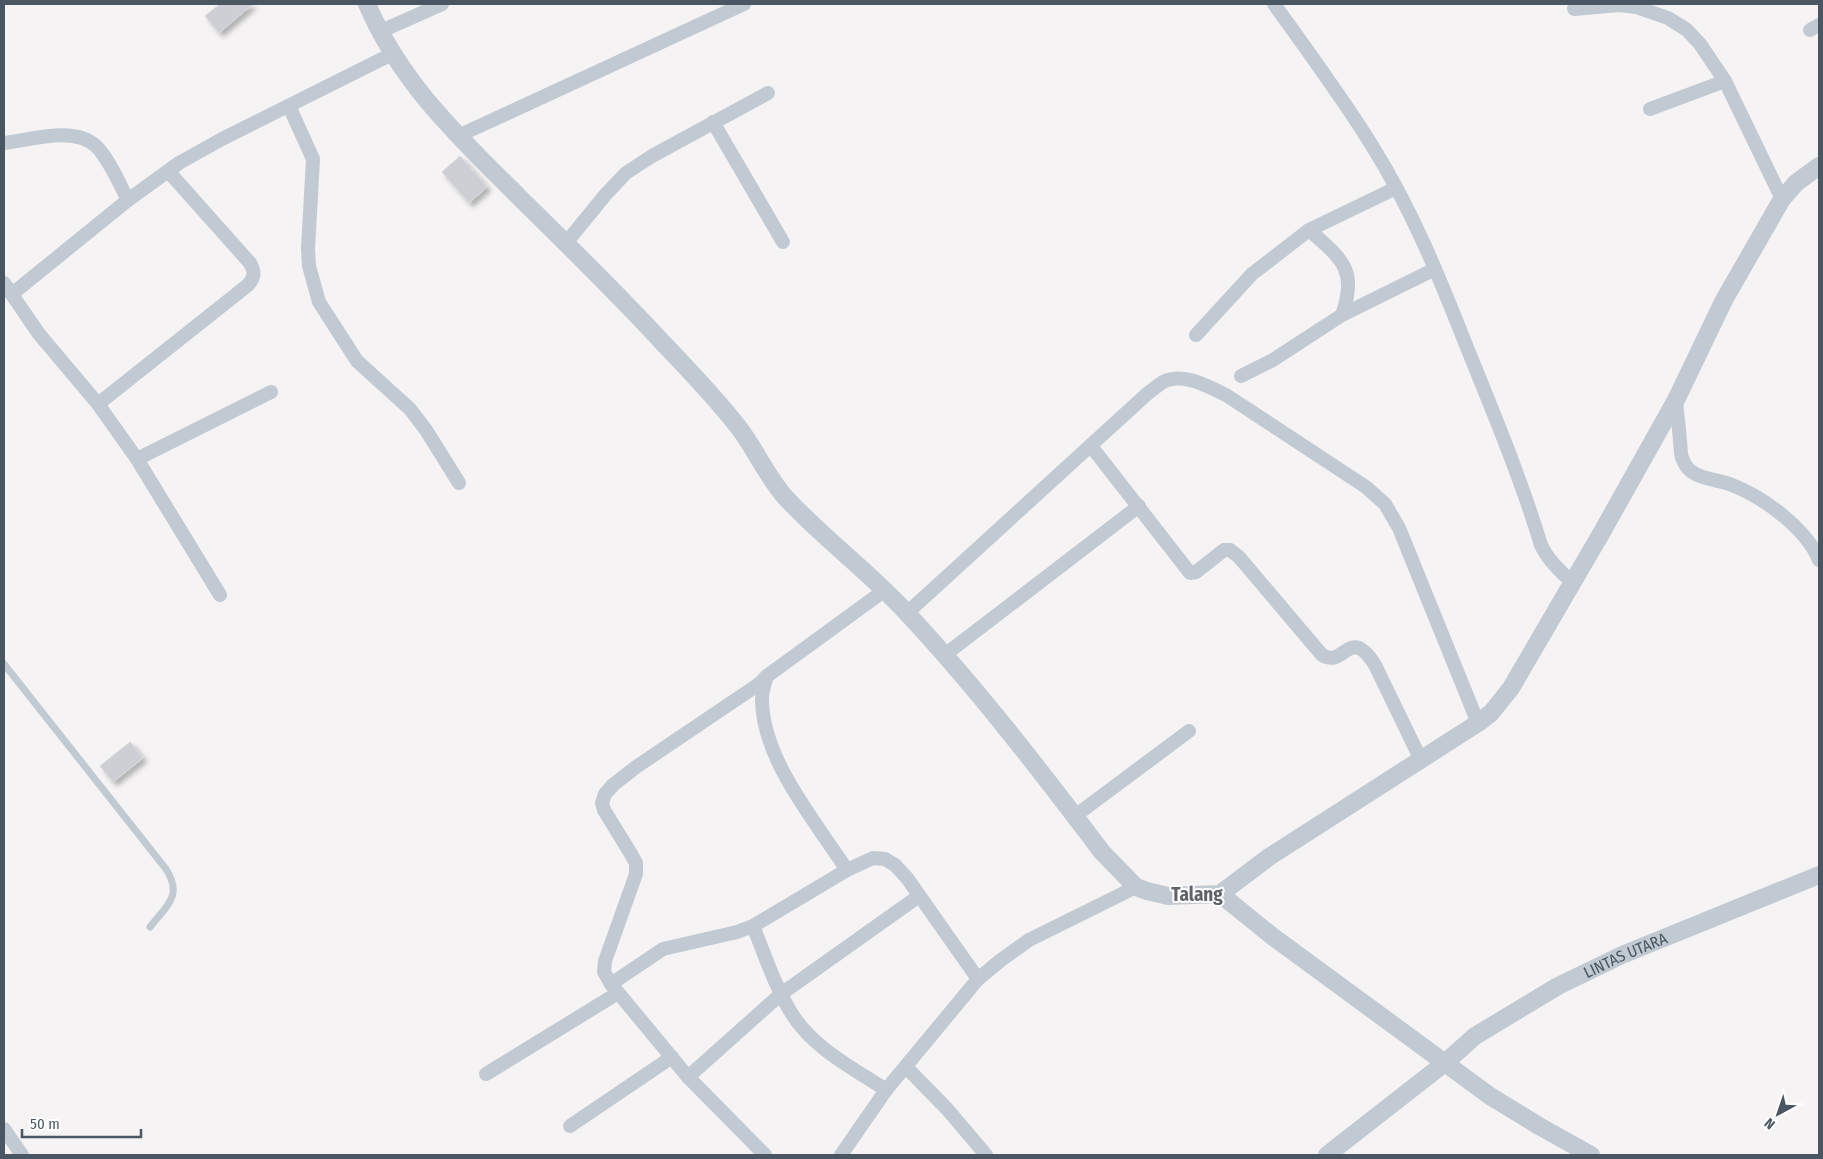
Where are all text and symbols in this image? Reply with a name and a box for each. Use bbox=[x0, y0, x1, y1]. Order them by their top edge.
district label: Talang bbox=[1171, 883, 1223, 906]
street label: LINTAS UTARA bbox=[1580, 928, 1670, 982]
north arrow bbox=[1753, 1089, 1803, 1139]
scale bar bbox=[22, 1106, 141, 1138]
text: N bbox=[1761, 1114, 1779, 1133]
text: 50 m bbox=[30, 1115, 60, 1133]

